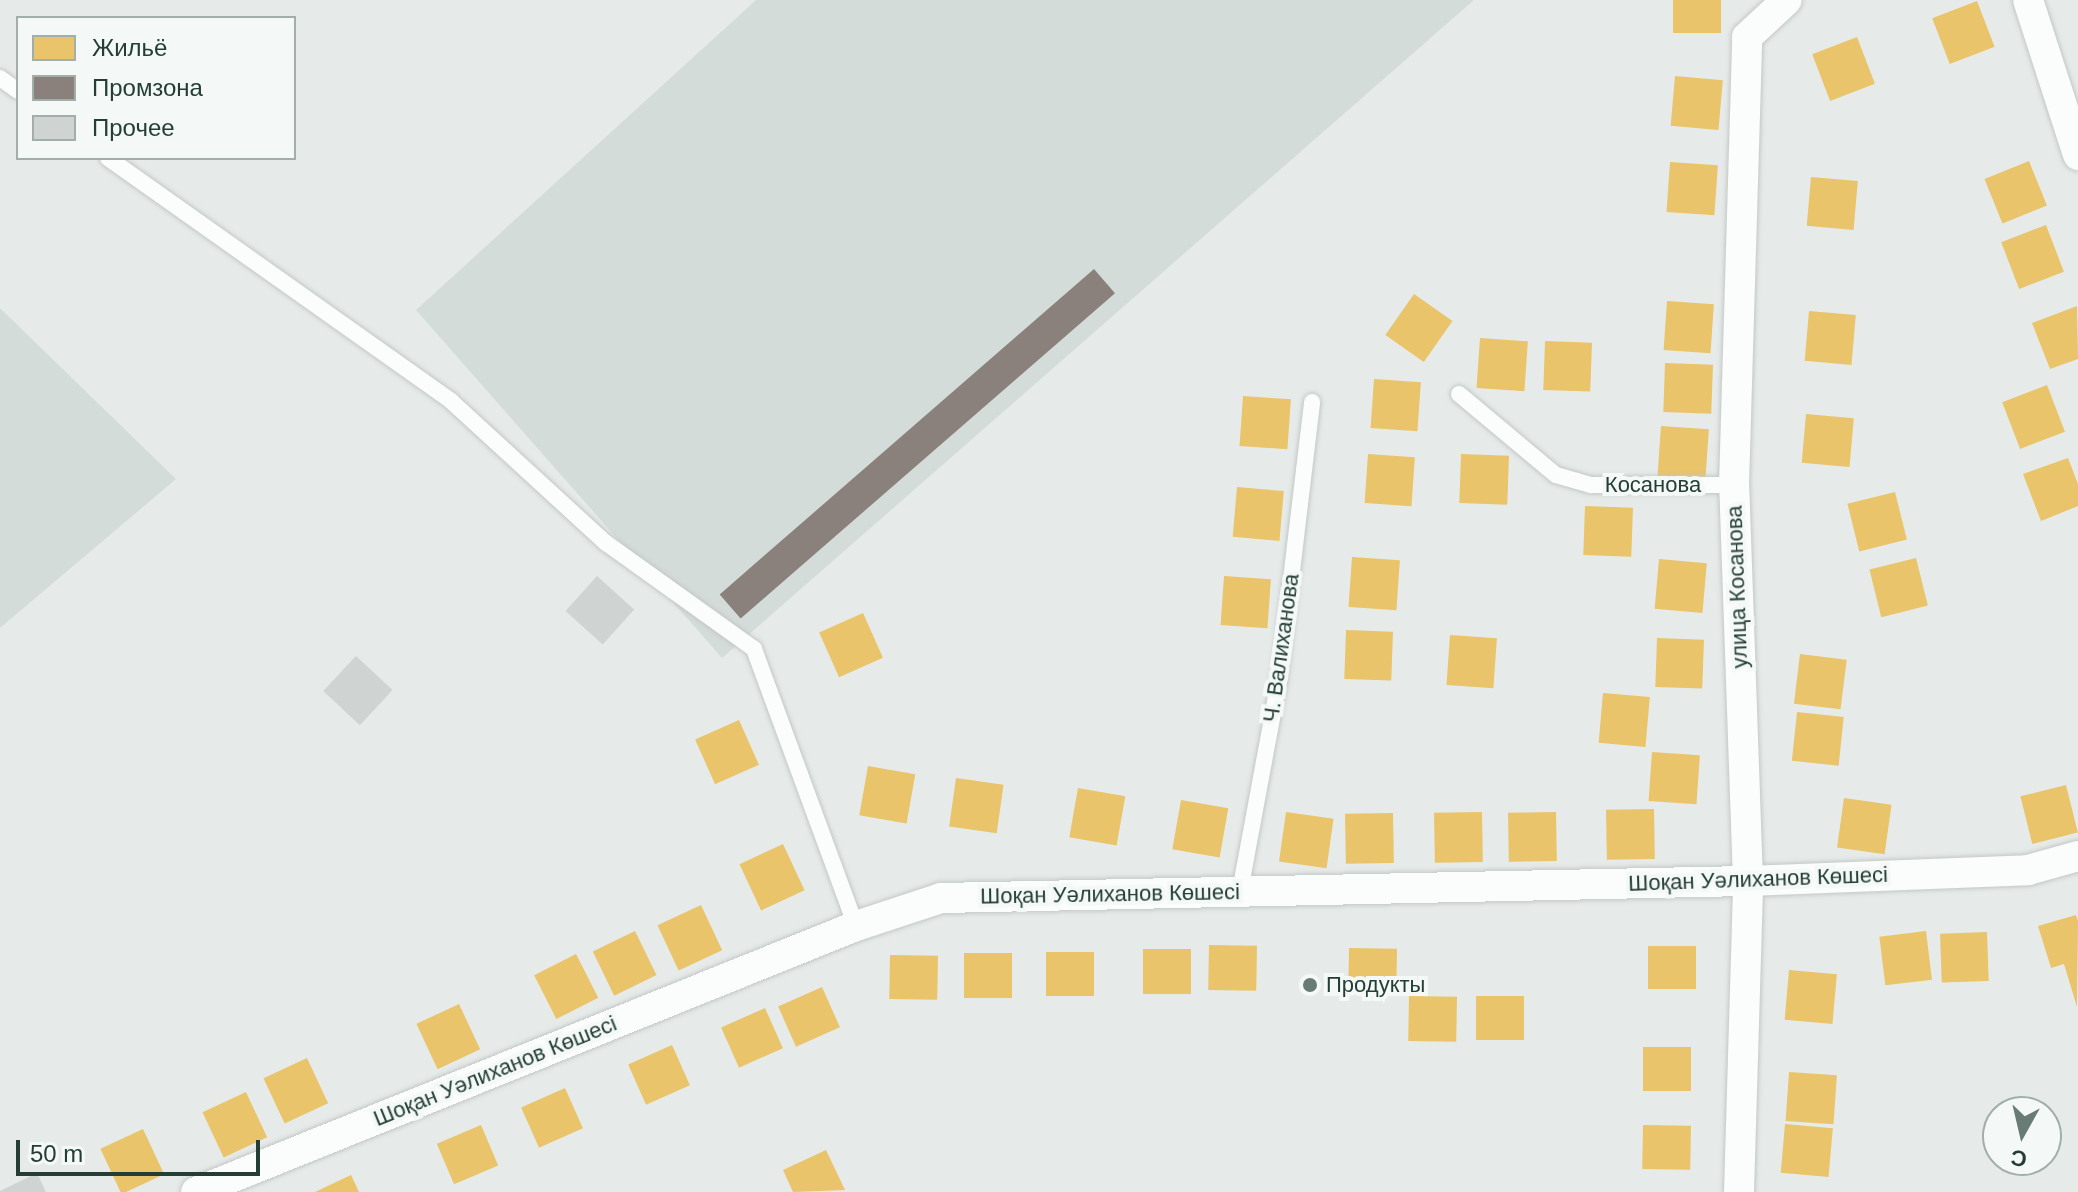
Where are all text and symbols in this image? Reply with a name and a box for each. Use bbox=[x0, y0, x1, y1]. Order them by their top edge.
legend bbox=[16, 16, 296, 160]
text: Жильё bbox=[92, 34, 167, 61]
text: Промзона bbox=[92, 74, 203, 101]
text: Прочее bbox=[92, 114, 175, 141]
street label: Косанова bbox=[1605, 472, 1701, 498]
street label: улица Косанова bbox=[1721, 505, 1753, 669]
street label: Ч. Валиханова bbox=[1257, 572, 1305, 724]
street label: Шоқан Уәлиханов Көшесі bbox=[1628, 861, 1888, 897]
street label: Шоқан Уәлиханов Көшесі bbox=[980, 879, 1240, 909]
place label: Продукты bbox=[1326, 972, 1425, 998]
marker: Продукты bbox=[1301, 976, 1319, 994]
street label: Шоқан Уәлиханов Көшесі bbox=[370, 1010, 620, 1132]
north arrow bbox=[1982, 1096, 2062, 1176]
scale bar bbox=[20, 1124, 264, 1174]
text: 50 m bbox=[30, 1140, 83, 1167]
text: С bbox=[2009, 1145, 2028, 1172]

